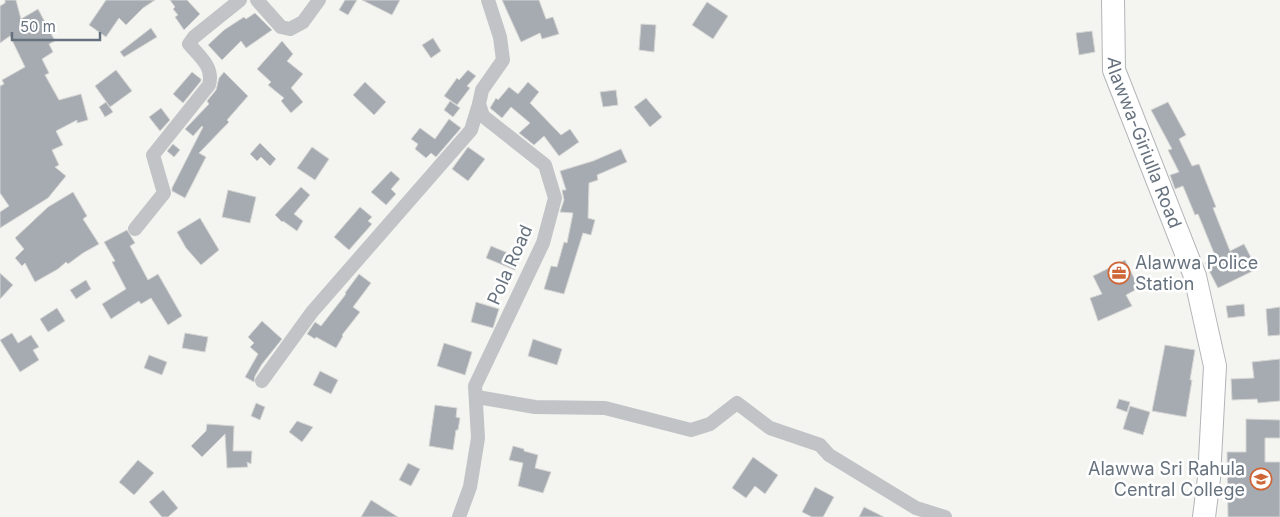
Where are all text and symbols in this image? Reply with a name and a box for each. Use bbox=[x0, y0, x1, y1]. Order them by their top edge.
scale bar bbox=[12, 10, 100, 42]
text: 50 m bbox=[20, 17, 56, 36]
street label: Alawwa-Giriulla Road bbox=[1104, 57, 1186, 231]
street label: Pola Road bbox=[483, 222, 536, 308]
place label: Alawwa Police Station bbox=[1135, 252, 1258, 294]
office icon: Alawwa Police Station bbox=[1107, 261, 1131, 285]
place label: Alawwa Sri Rahula Central College bbox=[1088, 458, 1245, 500]
school or university icon: Alawwa Sri Rahula Central College bbox=[1249, 467, 1273, 491]

